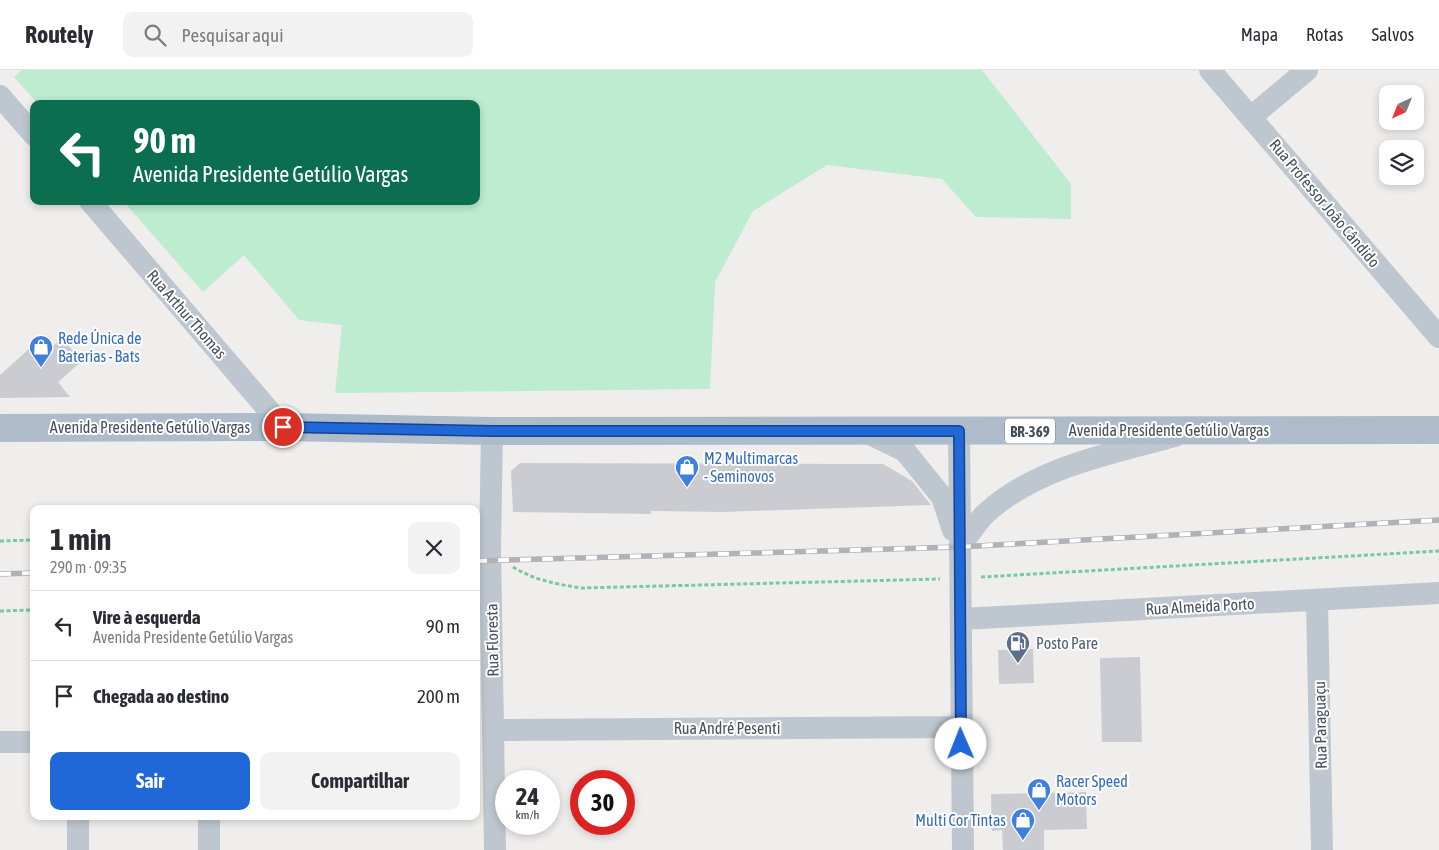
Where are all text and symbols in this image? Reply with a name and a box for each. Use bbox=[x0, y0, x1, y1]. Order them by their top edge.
search box bbox=[123, 12, 473, 57]
text: Routely bbox=[25, 21, 93, 48]
icon: search bbox=[141, 21, 169, 49]
text: Pesquisar aqui bbox=[181, 24, 284, 46]
text: Mapa bbox=[1241, 24, 1278, 45]
text: Rotas bbox=[1306, 24, 1343, 45]
text: Salvos bbox=[1371, 24, 1414, 45]
north arrow bbox=[1379, 85, 1424, 130]
map controls bbox=[1379, 85, 1424, 185]
icon: left bbox=[50, 120, 115, 185]
text: 90 m bbox=[133, 120, 196, 160]
street label: Rua Professor Joâo Cândido bbox=[1266, 135, 1384, 271]
button: layers bbox=[1379, 140, 1424, 185]
text: Avenida Presidente Getúlio Vargas bbox=[133, 161, 408, 187]
street label: Rua Arthur Thomas bbox=[144, 266, 231, 362]
place label: Rede Única de Baterias - Bats bbox=[58, 329, 142, 365]
shop icon: Rede Única de Baterias - Bats bbox=[28, 334, 54, 368]
pin bbox=[262, 406, 304, 448]
icon: arrive bbox=[269, 413, 297, 441]
street label: Avenida Presidente Getúlio Vargas bbox=[50, 418, 250, 437]
road number: BR-369 bbox=[1005, 418, 1055, 444]
street label: Avenida Presidente Getúlio Vargas bbox=[1069, 421, 1269, 440]
place label: M2 Multimarcas - Seminovos bbox=[704, 449, 798, 485]
shop icon: M2 Multimarcas - Seminovos bbox=[674, 454, 700, 488]
text: 1 min bbox=[50, 522, 111, 556]
button: close bbox=[408, 522, 460, 574]
text: 290 m · 09:35 bbox=[50, 558, 127, 576]
street label: Rua Almeida Porto bbox=[1145, 594, 1255, 618]
street label: Rua Floresta bbox=[482, 603, 502, 677]
text: Vire à esquerda bbox=[93, 606, 201, 628]
icon: left bbox=[50, 612, 78, 640]
text: 90 m bbox=[426, 615, 460, 637]
text: Avenida Presidente Getúlio Vargas bbox=[93, 628, 293, 646]
fuel station icon: Posto Pare bbox=[1005, 630, 1031, 664]
place label: Posto Pare bbox=[1036, 634, 1098, 652]
street label: Rua Paraguaçu bbox=[1310, 681, 1331, 769]
icon: arrive bbox=[50, 682, 78, 710]
text: Chegada ao destino bbox=[93, 685, 229, 707]
text: 200 m bbox=[417, 685, 460, 707]
position arrow bbox=[934, 717, 986, 769]
street label: Rua André Pesenti bbox=[674, 719, 780, 737]
button: Sair bbox=[50, 752, 250, 810]
button: Compartilhar bbox=[260, 752, 460, 810]
speed limit sign: 30 bbox=[570, 770, 635, 835]
place label: Racer Speed Motors bbox=[1056, 772, 1128, 808]
shop icon: Racer Speed Motors bbox=[1026, 777, 1052, 811]
text: 24 bbox=[516, 782, 539, 810]
shop icon: Multi Cor Tintas bbox=[1010, 807, 1036, 841]
text: km/h bbox=[516, 808, 539, 822]
place label: Multi Cor Tintas bbox=[915, 811, 1006, 829]

